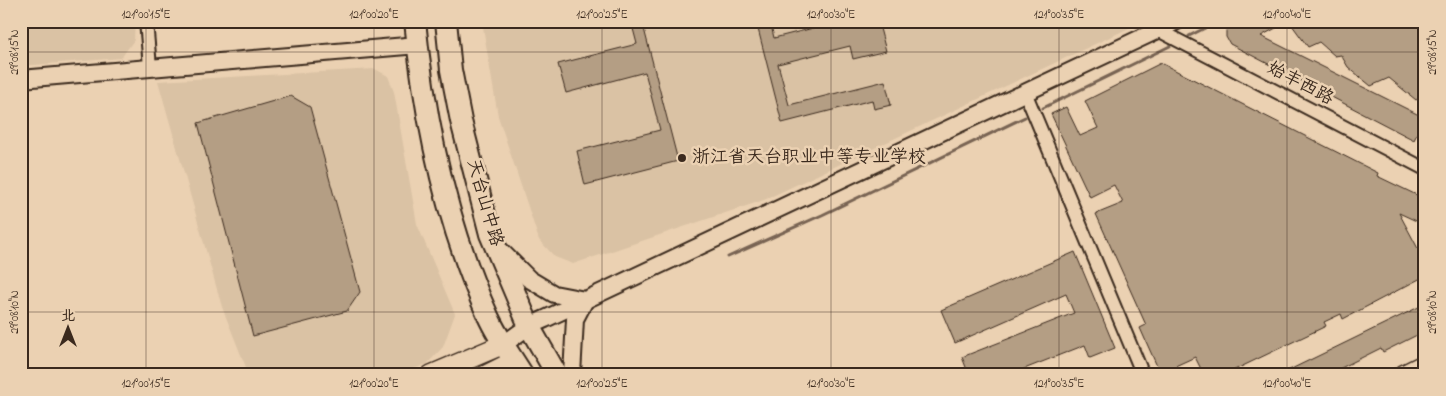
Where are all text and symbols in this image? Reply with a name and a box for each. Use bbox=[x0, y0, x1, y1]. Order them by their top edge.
text: 121°00'15"E bbox=[121, 6, 171, 24]
text: 121°00'20"E bbox=[349, 6, 399, 24]
text: 121°00'25"E bbox=[576, 6, 628, 24]
text: 121°00'30"E bbox=[807, 6, 855, 24]
text: 121°00'35"E bbox=[1034, 6, 1084, 24]
text: 121°00'40"E bbox=[1263, 6, 1311, 24]
text: 29°08'15"N bbox=[6, 29, 24, 75]
text: 29°08'15"N bbox=[1424, 29, 1442, 75]
street label: 始丰西路 bbox=[1262, 56, 1338, 112]
place label: 浙江省天台职业中等专业学校 bbox=[692, 145, 926, 171]
marker: 浙江省天台职业中等专业学校 bbox=[676, 152, 688, 164]
street label: 天台山中路 bbox=[459, 156, 509, 250]
text: 29°08'10"N bbox=[6, 290, 24, 334]
text: 29°08'10"N bbox=[1424, 290, 1442, 334]
north arrow bbox=[42, 304, 92, 354]
text: 北 bbox=[61, 306, 75, 327]
text: 121°00'15"E bbox=[121, 375, 171, 393]
text: 121°00'20"E bbox=[349, 375, 399, 393]
text: 121°00'25"E bbox=[576, 375, 628, 393]
text: 121°00'30"E bbox=[807, 375, 855, 393]
text: 121°00'35"E bbox=[1034, 375, 1084, 393]
text: 121°00'40"E bbox=[1263, 375, 1311, 393]

